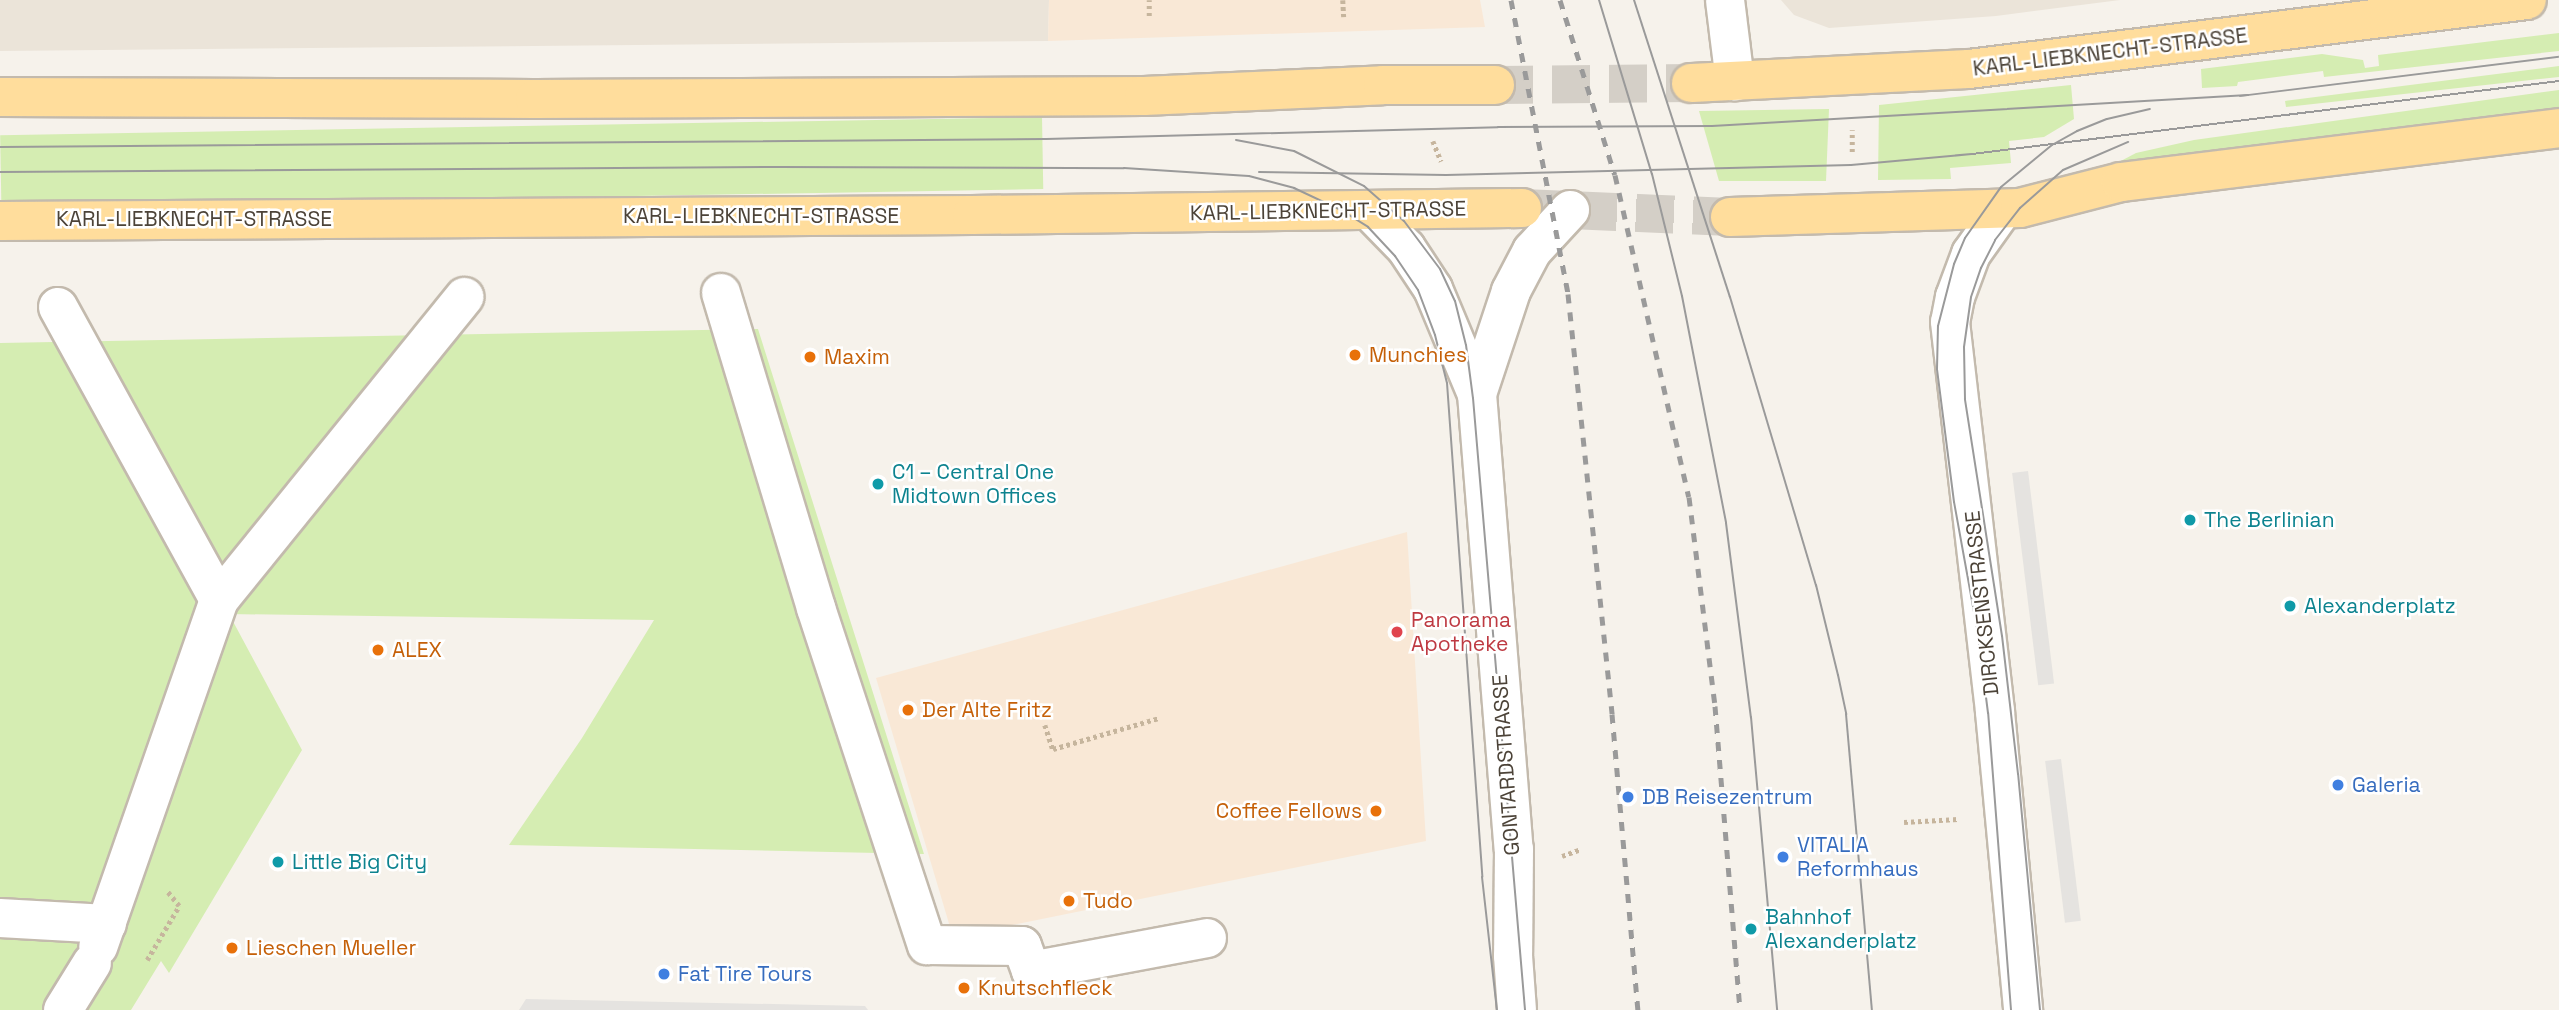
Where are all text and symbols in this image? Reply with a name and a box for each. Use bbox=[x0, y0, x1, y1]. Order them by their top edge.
street label: KARL-LIEBKNECHT-STRASSE bbox=[1971, 23, 2249, 81]
street label: KARL-LIEBKNECHT-STRASSE bbox=[1190, 196, 1466, 226]
street label: KARL-LIEBKNECHT-STRASSE bbox=[623, 203, 899, 229]
street label: KARL-LIEBKNECHT-STRASSE bbox=[56, 206, 332, 232]
place label: Munchies bbox=[1369, 342, 1467, 368]
place label: Maxim bbox=[824, 344, 890, 370]
marker: Munchies bbox=[1347, 347, 1363, 363]
marker: Maxim bbox=[802, 349, 818, 365]
place label: C1 – Central One Midtown Offices bbox=[892, 459, 1057, 509]
marker: C1 – Central One Midtown Offices bbox=[870, 476, 886, 492]
place label: The Berlinian bbox=[2204, 507, 2335, 533]
street label: DIRCKSENSTRASSE bbox=[1960, 509, 2004, 697]
marker: The Berlinian bbox=[2182, 512, 2198, 528]
place label: Alexanderplatz bbox=[2304, 593, 2456, 619]
marker: Alexanderplatz bbox=[2282, 598, 2298, 614]
place label: Panorama Apotheke bbox=[1411, 607, 1511, 657]
marker: Panorama Apotheke bbox=[1389, 624, 1405, 640]
place label: ALEX bbox=[392, 637, 442, 663]
marker: ALEX bbox=[370, 642, 386, 658]
street label: GONTARDSTRASSE bbox=[1487, 674, 1525, 856]
place label: Der Alte Fritz bbox=[922, 697, 1052, 723]
marker: Der Alte Fritz bbox=[900, 702, 916, 718]
place label: Galeria bbox=[2352, 772, 2421, 798]
marker: Galeria bbox=[2330, 777, 2346, 793]
place label: DB Reisezentrum bbox=[1642, 784, 1813, 810]
marker: DB Reisezentrum bbox=[1620, 789, 1636, 805]
place label: Coffee Fellows bbox=[1216, 798, 1362, 824]
marker: Coffee Fellows bbox=[1368, 803, 1384, 819]
place label: VITALIA Reformhaus bbox=[1797, 832, 1919, 882]
place label: Little Big City bbox=[292, 849, 427, 875]
marker: VITALIA Reformhaus bbox=[1775, 849, 1791, 865]
marker: Little Big City bbox=[270, 854, 286, 870]
place label: Tudo bbox=[1083, 888, 1133, 914]
marker: Tudo bbox=[1061, 893, 1077, 909]
place label: Bahnhof Alexanderplatz bbox=[1765, 904, 1917, 954]
marker: Bahnhof Alexanderplatz bbox=[1743, 921, 1759, 937]
place label: Lieschen Mueller bbox=[246, 935, 416, 961]
marker: Lieschen Mueller bbox=[224, 940, 240, 956]
place label: Fat Tire Tours bbox=[678, 961, 813, 987]
marker: Fat Tire Tours bbox=[656, 966, 672, 982]
place label: Knutschfleck bbox=[978, 975, 1112, 1001]
marker: Knutschfleck bbox=[956, 980, 972, 996]

